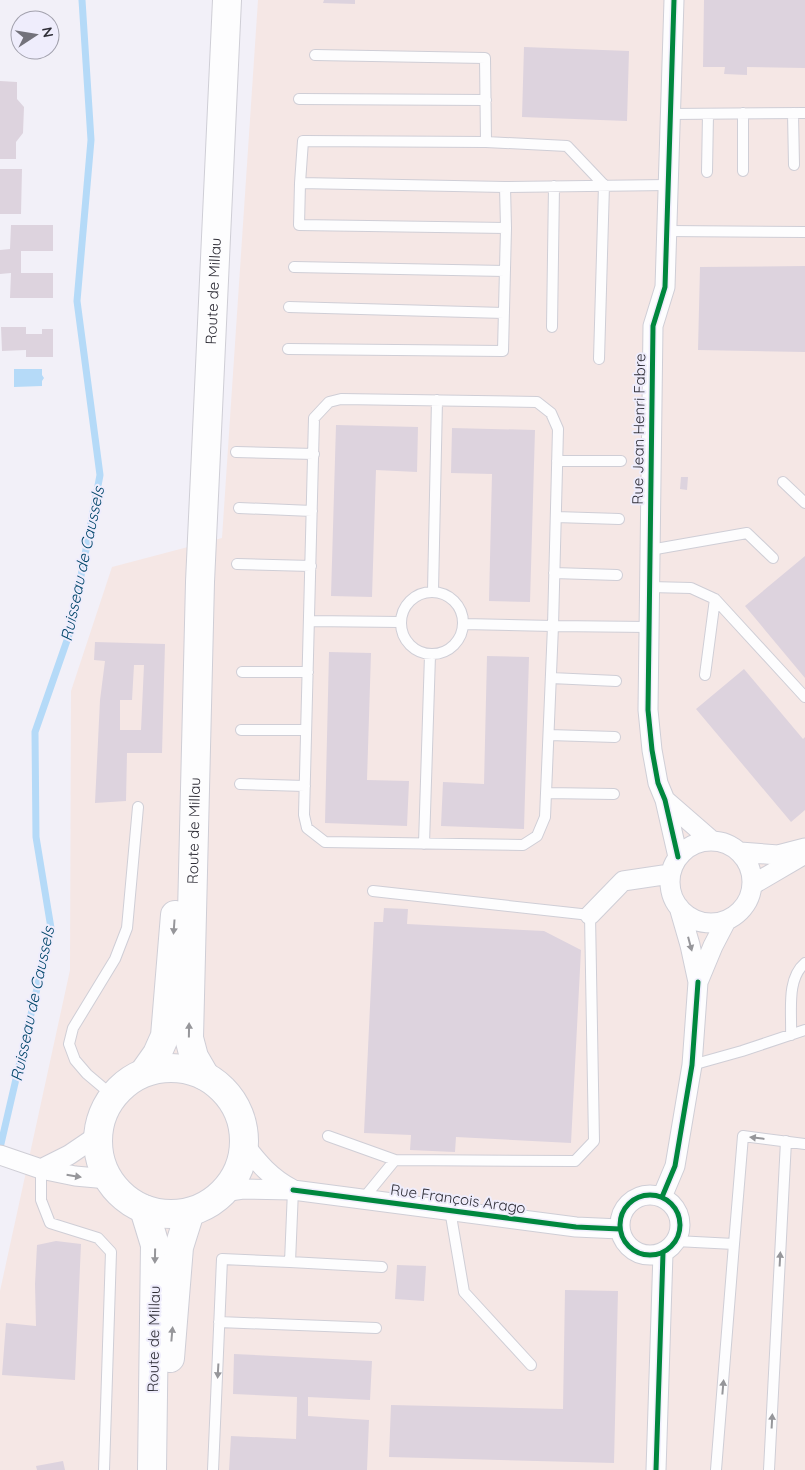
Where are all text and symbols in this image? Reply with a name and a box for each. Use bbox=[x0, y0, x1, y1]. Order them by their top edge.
north arrow bbox=[10, 10, 60, 60]
text: N bbox=[38, 25, 58, 39]
street label: Route de Millau bbox=[201, 237, 225, 345]
street label: Rue Jean Henri Fabre bbox=[628, 353, 649, 505]
water label: Ruisseau de Caussels bbox=[56, 483, 108, 643]
street label: Route de Millau bbox=[183, 777, 204, 884]
one-way arrow bbox=[170, 919, 178, 935]
water label: Ruisseau de Caussels bbox=[6, 923, 58, 1083]
one-way arrow bbox=[686, 937, 694, 952]
one-way arrow bbox=[186, 1022, 194, 1038]
one-way arrow bbox=[748, 1134, 764, 1142]
one-way arrow bbox=[66, 1172, 82, 1180]
street label: Rue François Arago bbox=[389, 1180, 527, 1217]
one-way arrow bbox=[151, 1249, 159, 1265]
one-way arrow bbox=[777, 1251, 785, 1267]
street label: Route de Millau bbox=[143, 1285, 164, 1393]
one-way arrow bbox=[168, 1326, 176, 1342]
one-way arrow bbox=[213, 1363, 221, 1379]
one-way arrow bbox=[719, 1378, 727, 1394]
one-way arrow bbox=[768, 1413, 776, 1429]

